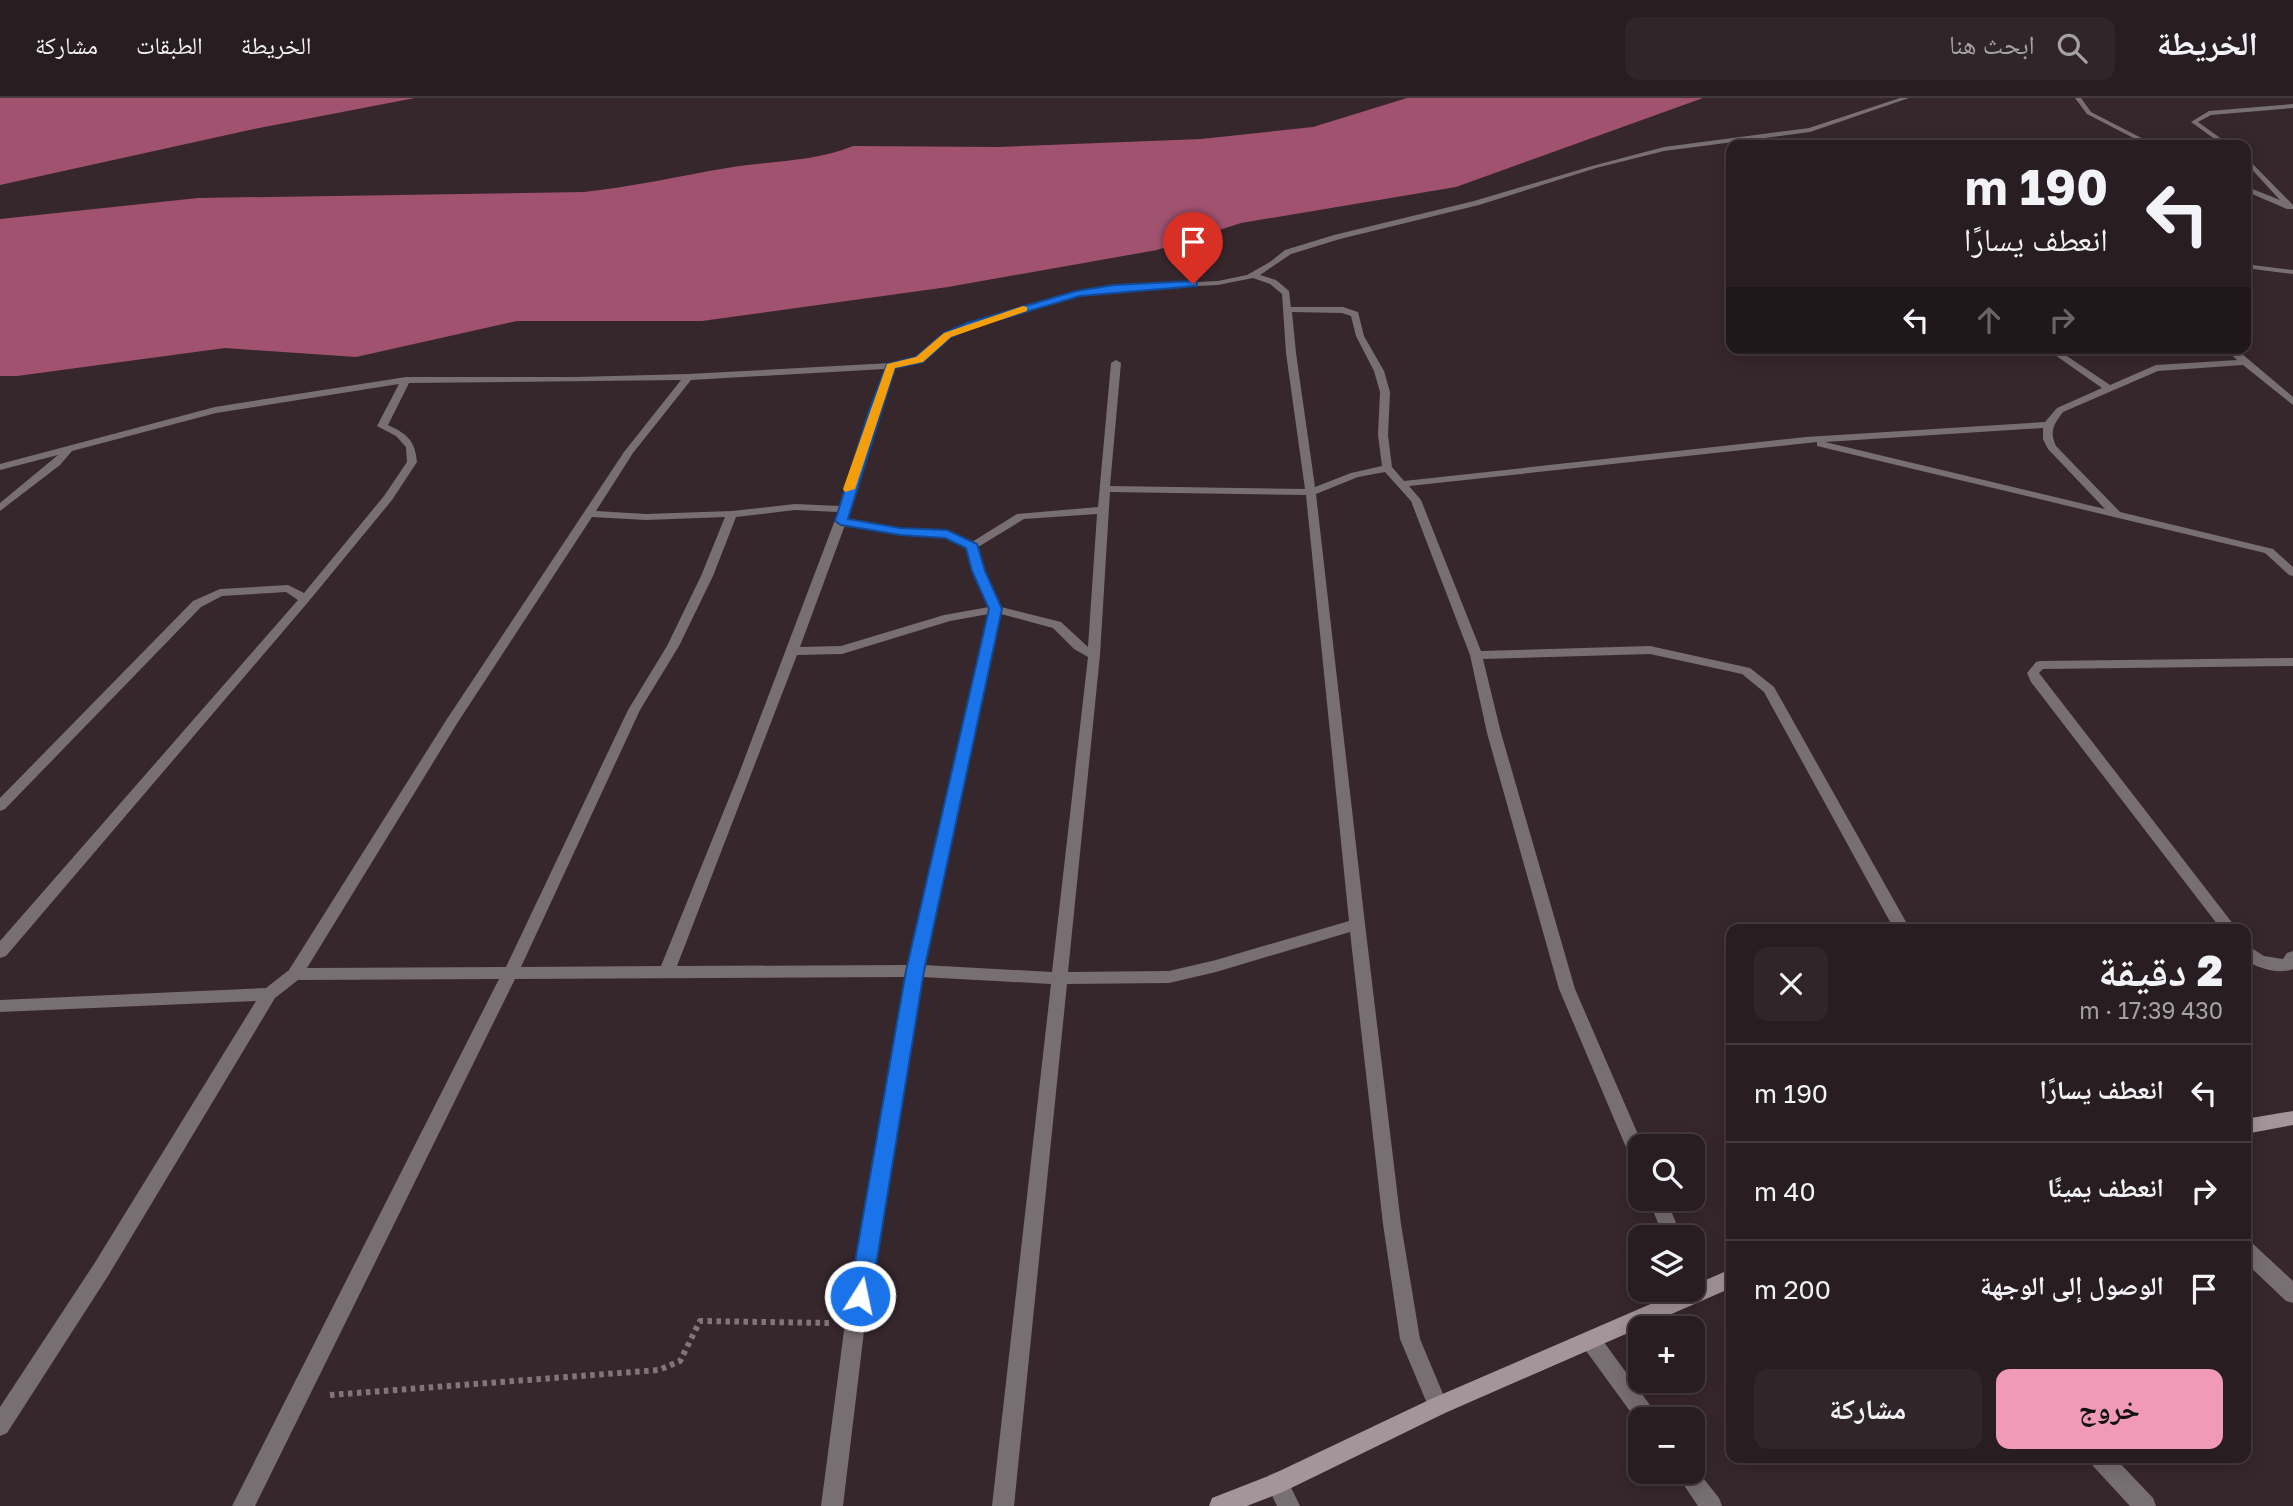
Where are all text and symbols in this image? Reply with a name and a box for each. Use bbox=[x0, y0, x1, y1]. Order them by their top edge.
search box bbox=[1625, 17, 2115, 80]
text: الخريطة bbox=[2157, 23, 2258, 62]
text: ابحث هنا bbox=[1949, 29, 2035, 60]
icon: search bbox=[2053, 29, 2091, 67]
text: مشاركة bbox=[35, 30, 98, 59]
text: الطبقات bbox=[136, 30, 203, 59]
text: الخريطة bbox=[241, 30, 311, 59]
text: 190 m bbox=[1965, 157, 2108, 216]
icon: left bbox=[2132, 168, 2223, 259]
pin bbox=[1163, 212, 1223, 284]
text: انعطف يسارًا bbox=[1964, 220, 2108, 258]
icon: arrive bbox=[1174, 223, 1212, 261]
icon: left bbox=[1897, 301, 1935, 339]
icon: ahead bbox=[1970, 301, 2008, 339]
icon: right bbox=[2043, 301, 2081, 339]
text: 2 دقيقة bbox=[2098, 945, 2223, 995]
button: close bbox=[1754, 947, 1828, 1021]
text: 430 m · 17:39 bbox=[2079, 996, 2223, 1024]
text: انعطف يسارًا bbox=[2040, 1074, 2164, 1105]
icon: left bbox=[2185, 1074, 2223, 1112]
text: 190 m bbox=[1754, 1078, 1828, 1109]
map controls bbox=[1628, 1134, 1705, 1484]
button: search bbox=[1628, 1134, 1705, 1211]
text: انعطف يمينًا bbox=[2047, 1172, 2164, 1203]
icon: right bbox=[2185, 1172, 2223, 1210]
text: 40 m bbox=[1754, 1176, 1816, 1207]
button: layers bbox=[1628, 1225, 1705, 1302]
position arrow bbox=[823, 1259, 897, 1333]
text: الوصول إلى الوجهة bbox=[1980, 1270, 2164, 1301]
icon: arrive bbox=[2185, 1270, 2223, 1308]
text: 200 m bbox=[1754, 1274, 1831, 1305]
button: + bbox=[1628, 1316, 1705, 1393]
button: مشاركة bbox=[1754, 1369, 1982, 1449]
button: خروج bbox=[1996, 1369, 2223, 1449]
button: − bbox=[1628, 1407, 1705, 1484]

